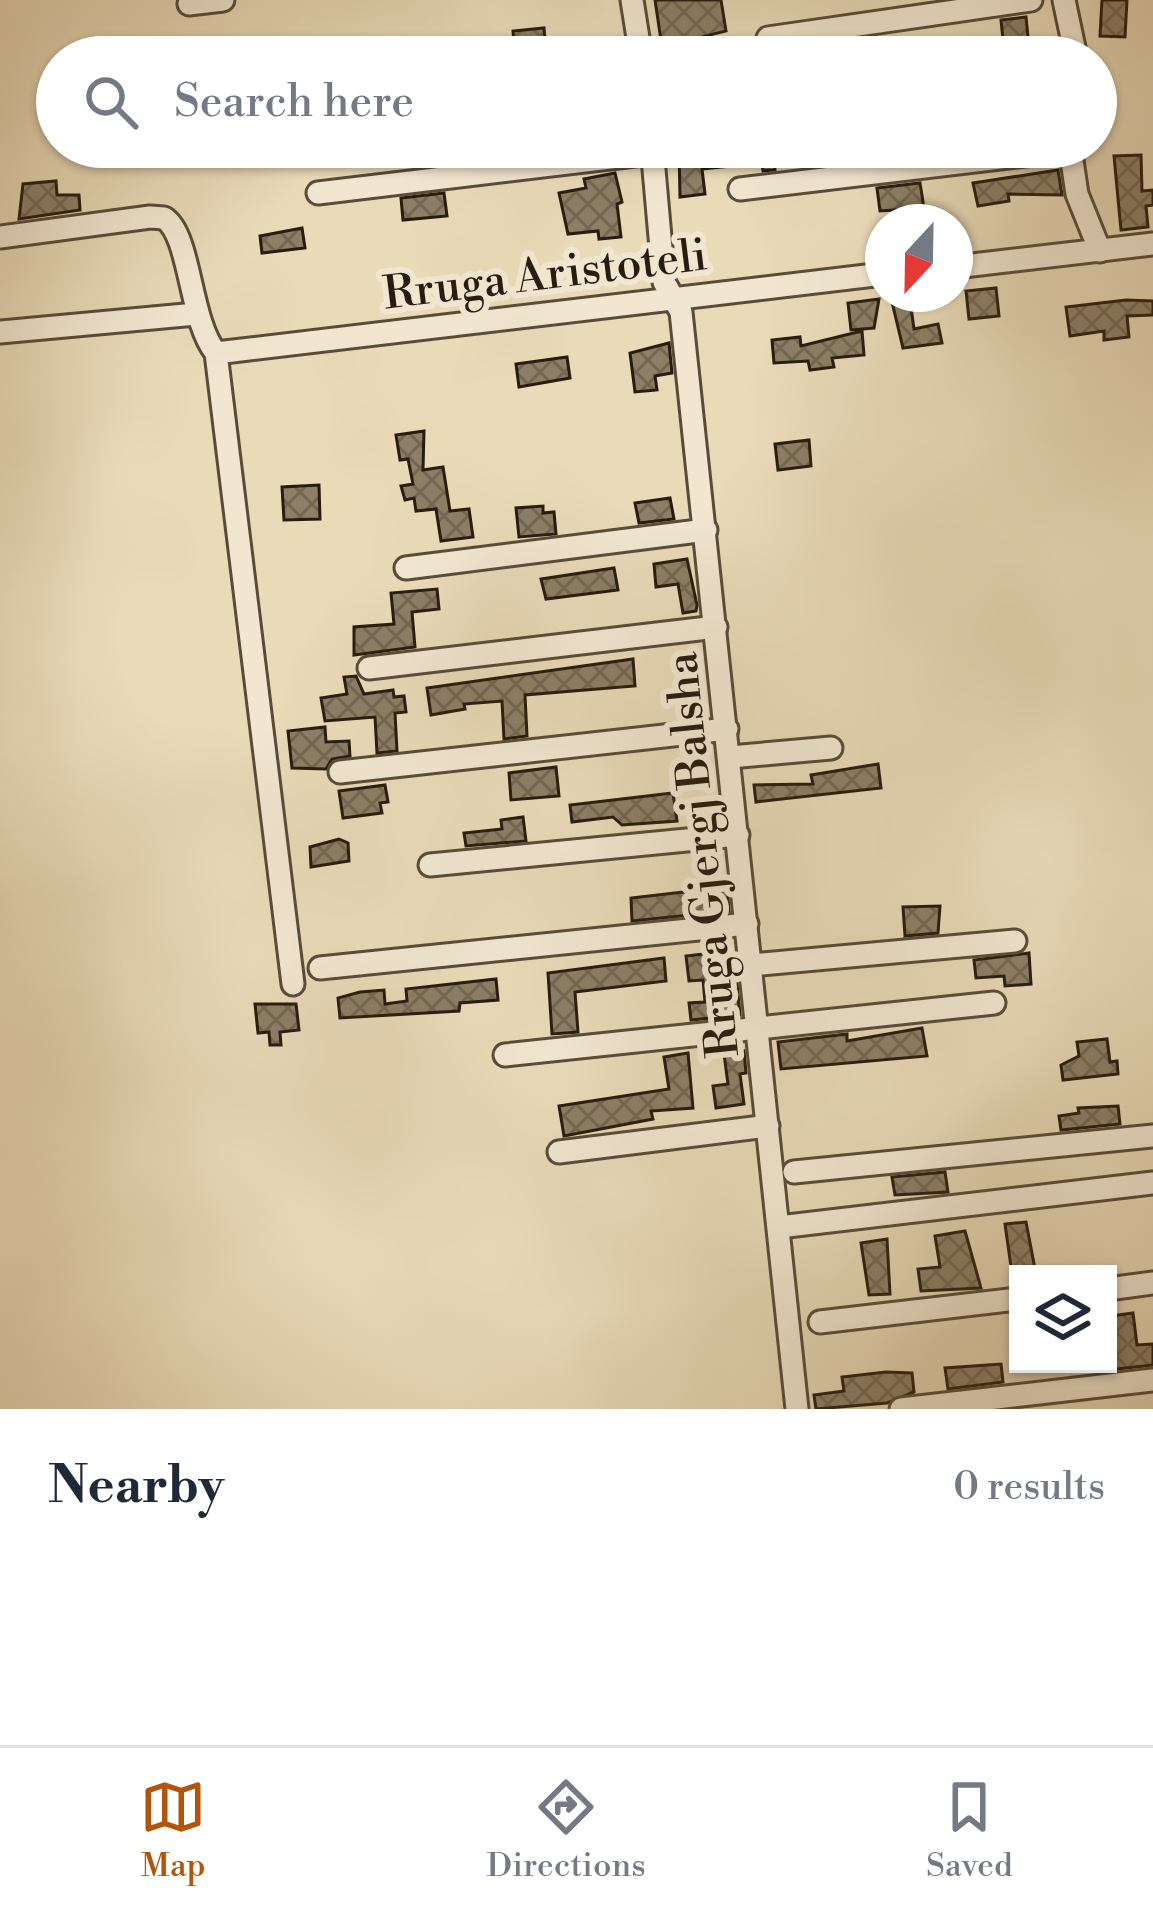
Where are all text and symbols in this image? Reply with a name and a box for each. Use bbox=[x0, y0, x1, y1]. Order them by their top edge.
search box bbox=[36, 36, 1117, 168]
icon: search bbox=[78, 69, 144, 135]
text: Search here bbox=[174, 74, 414, 131]
north arrow bbox=[865, 204, 973, 312]
street label: Rruga Aristoteli bbox=[380, 227, 710, 324]
street label: Rruga Gjergj Balsha bbox=[654, 649, 753, 1060]
map controls bbox=[1009, 1265, 1117, 1373]
button: layers bbox=[1009, 1265, 1117, 1373]
text: Nearby bbox=[48, 1455, 224, 1519]
text: 0 results bbox=[953, 1463, 1105, 1512]
tab: Map bbox=[140, 1774, 206, 1887]
tab: Directions bbox=[487, 1774, 646, 1887]
tab: Saved bbox=[926, 1774, 1013, 1887]

